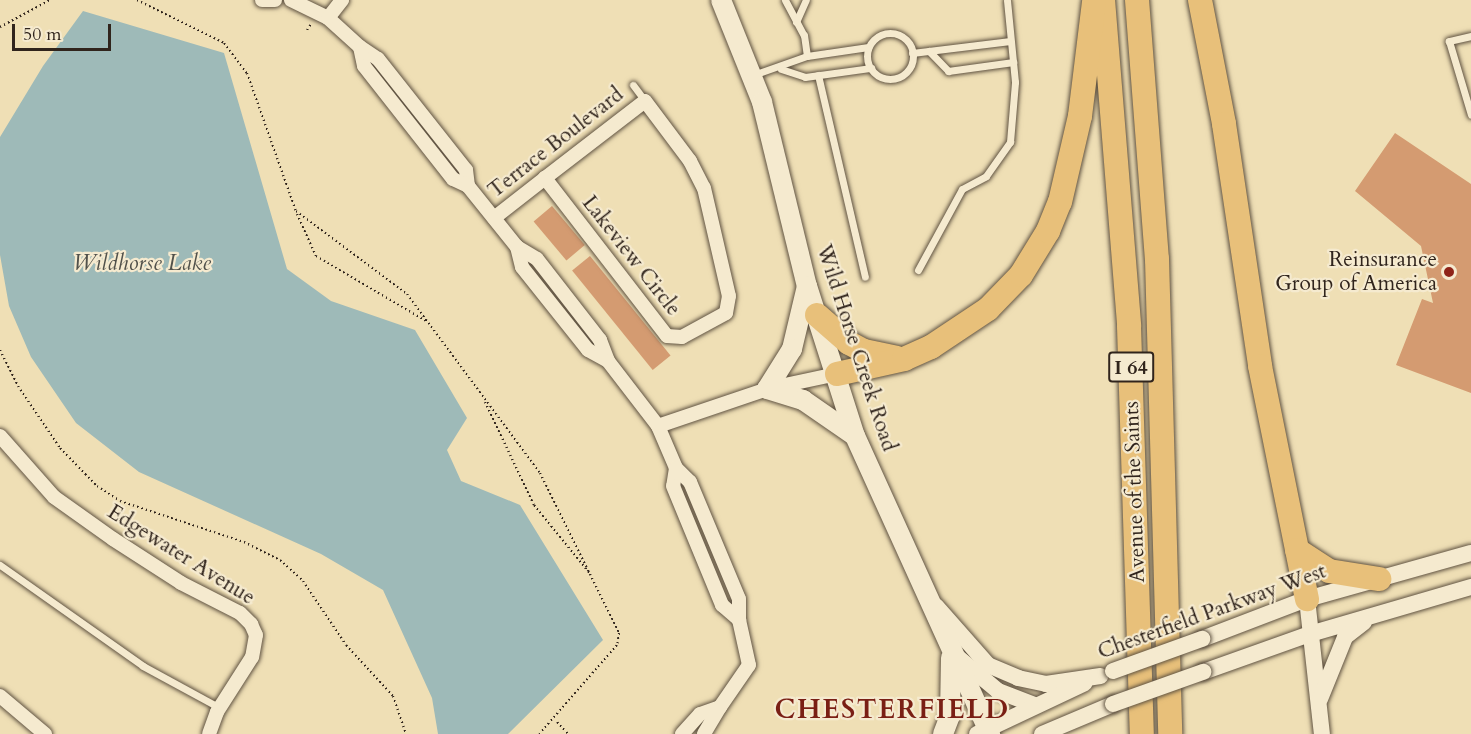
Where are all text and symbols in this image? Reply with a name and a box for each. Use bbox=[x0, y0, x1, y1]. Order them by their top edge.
scale bar bbox=[15, 12, 114, 50]
text: 50 m bbox=[23, 22, 62, 47]
street label: Terrace Boulevard bbox=[483, 82, 629, 204]
street label: Lakeview Circle bbox=[576, 191, 686, 321]
street label: Wild Horse Creek Road bbox=[811, 241, 901, 455]
place label: Reinsurance Group of America bbox=[1275, 247, 1437, 297]
water label: Wildhorse Lake bbox=[73, 251, 211, 277]
marker: Reinsurance Group of America bbox=[1442, 265, 1456, 279]
road number: I 64 bbox=[1107, 350, 1155, 384]
street label: Avenue of the Saints bbox=[1119, 401, 1151, 583]
street label: Edgewater Avenue bbox=[103, 500, 259, 610]
street label: Chesterfield Parkway West bbox=[1094, 559, 1330, 665]
district label: CHESTERFIELD bbox=[774, 694, 1010, 726]

